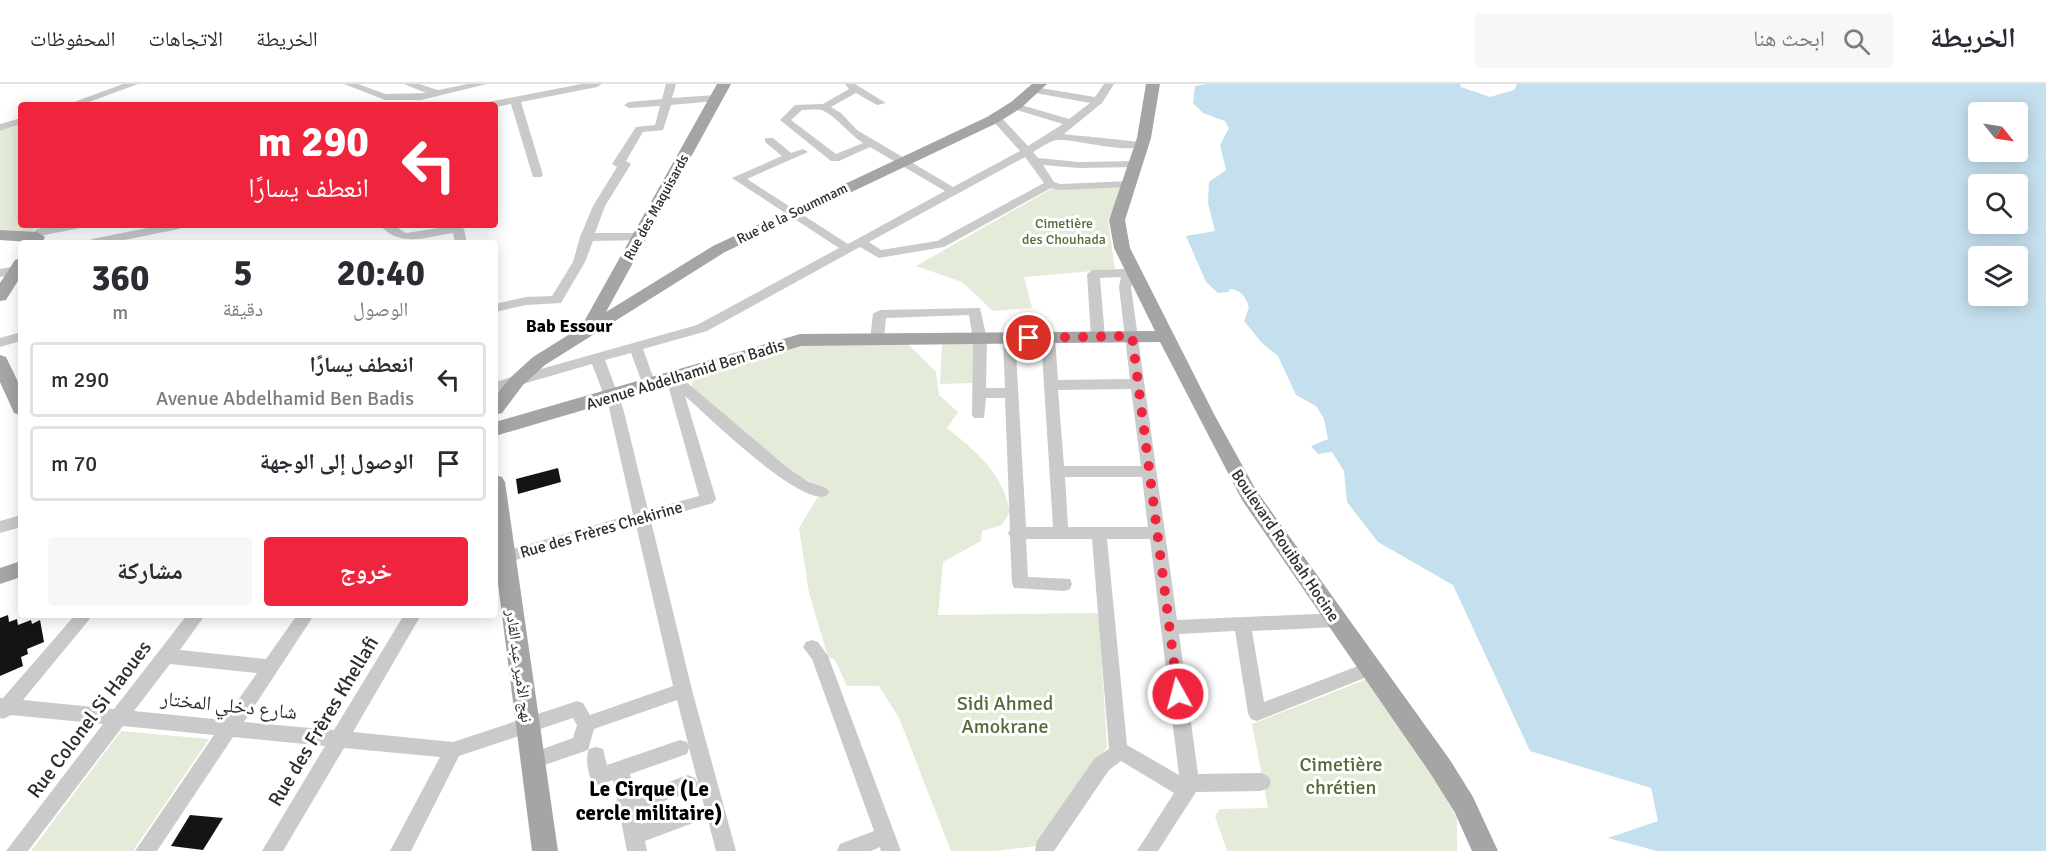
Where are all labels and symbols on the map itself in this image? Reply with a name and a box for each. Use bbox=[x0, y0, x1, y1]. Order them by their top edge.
north arrow bbox=[1968, 102, 2028, 162]
street label: Rue des Maquisards bbox=[620, 151, 693, 263]
street label: Rue de la Soummam bbox=[734, 179, 850, 248]
park label: Cimetière des Chouhada bbox=[1022, 215, 1106, 248]
pin bbox=[1003, 312, 1054, 363]
district label: Bab Essour bbox=[526, 315, 613, 337]
street label: Avenue Abdelhamid Ben Badis bbox=[584, 335, 787, 415]
street label: Boulevard Rouibah Hocine bbox=[1227, 466, 1344, 626]
street label: Rue des Frères Chekirine bbox=[518, 497, 685, 563]
street label: نهج الأمير عبد القادر bbox=[501, 607, 537, 724]
street label: Rue des Frères Khellafi bbox=[263, 632, 384, 811]
street label: Rue Colonel Si Haoues bbox=[22, 635, 157, 803]
position arrow bbox=[1146, 662, 1210, 726]
street label: شارع دخلي المختار bbox=[158, 686, 298, 728]
park label: Sidi Ahmed Amokrane bbox=[957, 691, 1053, 739]
park label: Cimetière chrétien bbox=[1299, 752, 1383, 800]
district label: Le Cirque (Le cercle militaire) bbox=[576, 776, 722, 826]

